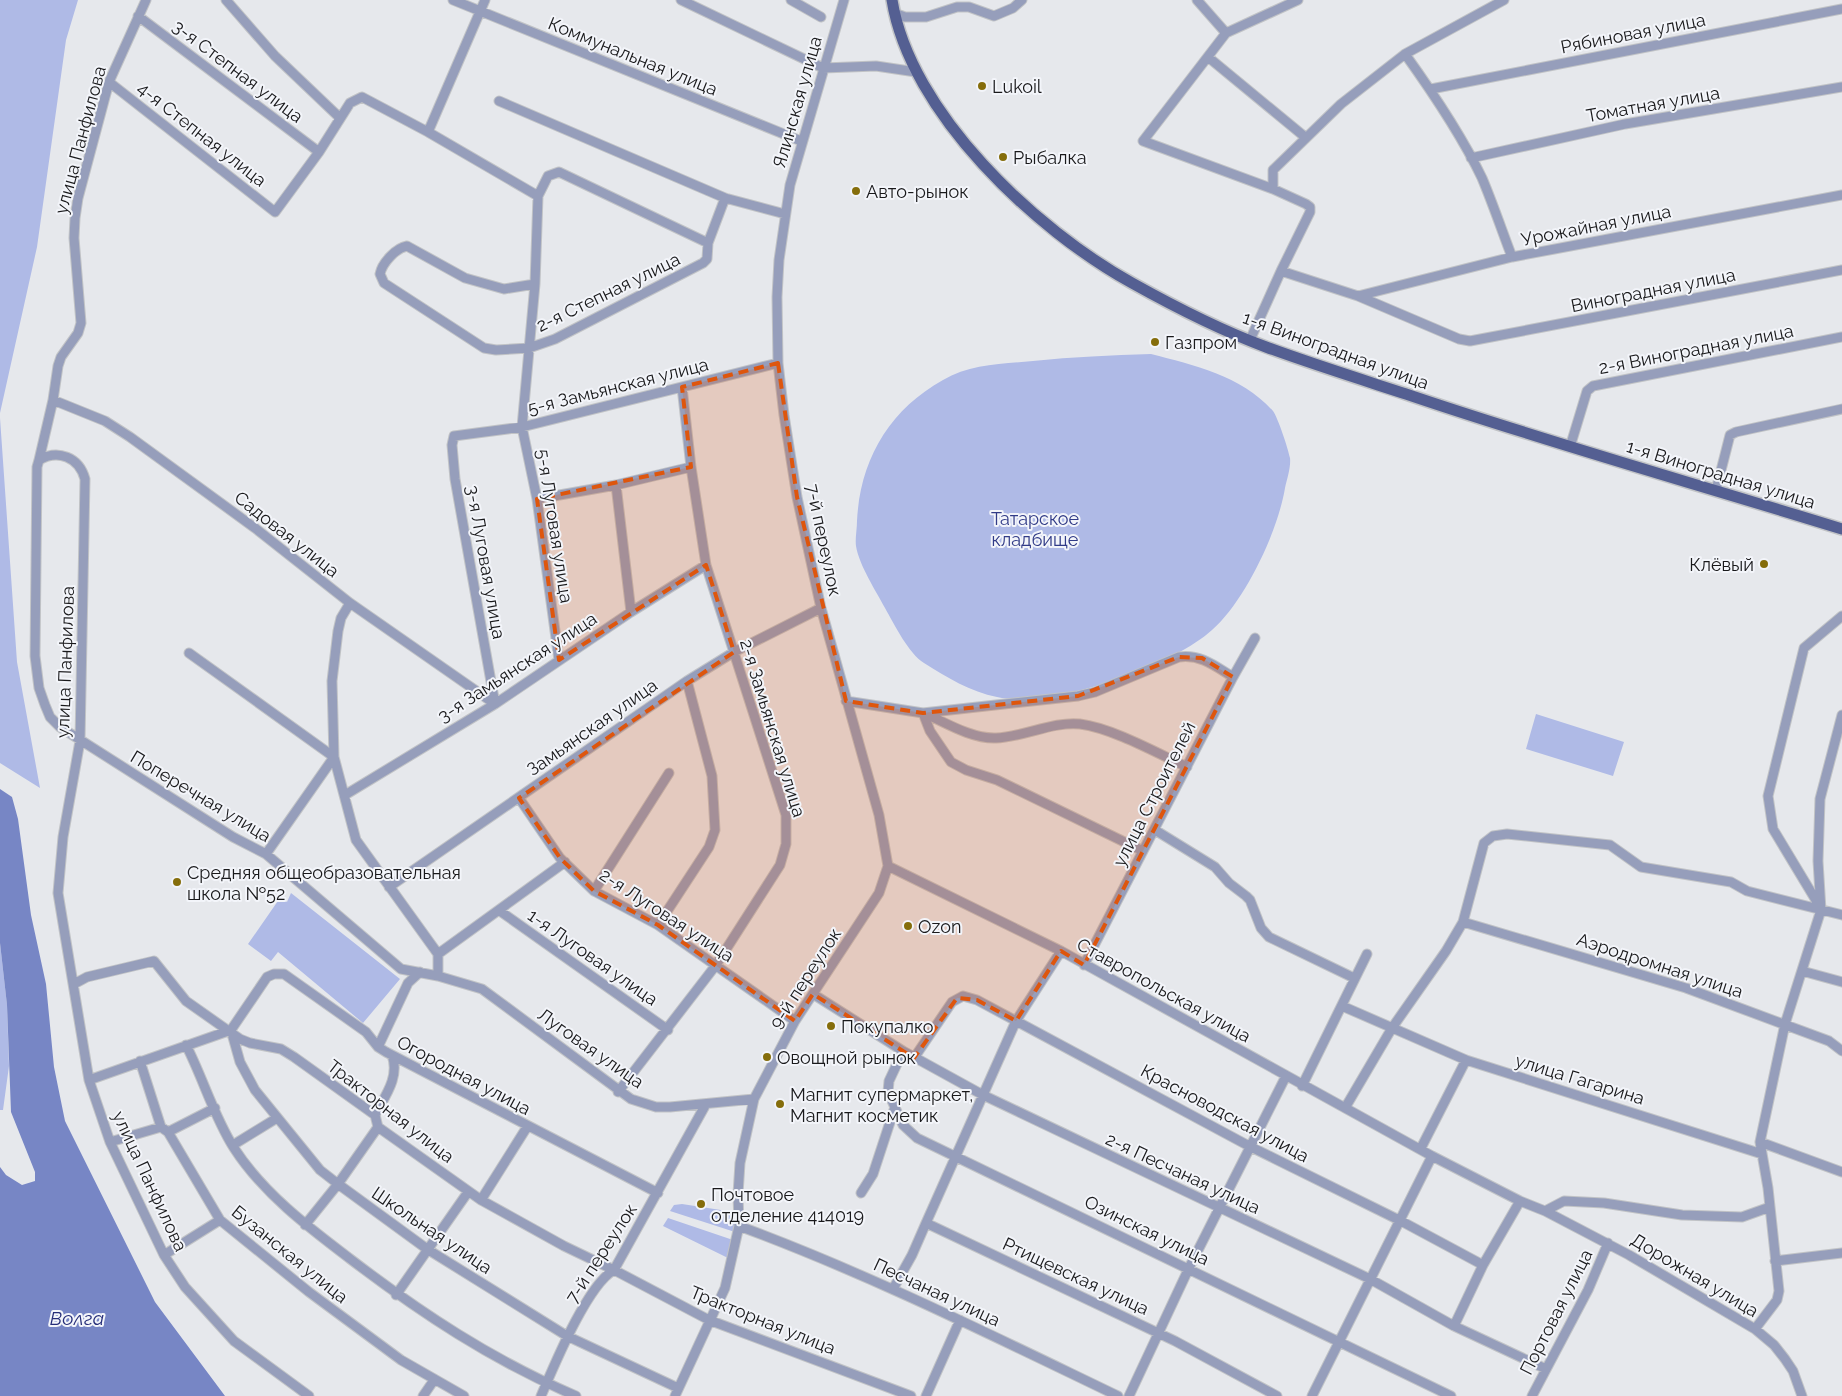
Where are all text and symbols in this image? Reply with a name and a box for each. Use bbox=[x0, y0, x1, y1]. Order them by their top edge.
street label: Рябиновая улица bbox=[1559, 9, 1707, 57]
street label: Коммунальная улица bbox=[545, 12, 721, 100]
street label: 3-я Степная улица bbox=[169, 15, 307, 127]
street label: Ялинская улица bbox=[768, 34, 826, 170]
street label: улица Панфилова bbox=[50, 64, 110, 216]
place label: Lukoil bbox=[992, 76, 1042, 97]
street label: 4-я Степная улица bbox=[133, 77, 271, 191]
marker: Lukoil bbox=[976, 80, 988, 92]
street label: Томатная улица bbox=[1585, 82, 1721, 126]
place label: Рыбалка bbox=[1013, 147, 1087, 168]
marker: Рыбалка bbox=[997, 151, 1009, 163]
place label: Авто-рынок bbox=[866, 181, 969, 202]
marker: Авто-рынок bbox=[850, 185, 862, 197]
street label: Урожайная улица bbox=[1519, 200, 1673, 250]
street label: 2-я Степная улица bbox=[533, 248, 683, 336]
street label: Виноградная улица bbox=[1569, 264, 1737, 316]
street label: 1-я Виноградная улица bbox=[1240, 307, 1432, 393]
street label: 2-я Виноградная улица bbox=[1597, 320, 1795, 378]
place label: Газпром bbox=[1165, 332, 1237, 353]
marker: Газпром bbox=[1149, 336, 1161, 348]
street label: 5-я Замьянская улица bbox=[525, 353, 711, 419]
street label: 1-я Виноградная улица bbox=[1624, 435, 1818, 513]
street label: 5-я Луговая улица bbox=[532, 447, 578, 605]
street label: 7-й переулок bbox=[802, 482, 846, 598]
street label: 3-я Луговая улица bbox=[462, 483, 510, 641]
street label: Садовая улица bbox=[230, 487, 344, 581]
park label: Татарское кладбище bbox=[991, 508, 1080, 550]
place label: Клёвый bbox=[1689, 554, 1754, 575]
marker: Клёвый bbox=[1758, 558, 1770, 570]
street label: улица Панфилова bbox=[52, 586, 78, 738]
street label: 3-я Замьянская улица bbox=[433, 607, 601, 727]
street label: 2-я Замьянская улица bbox=[736, 636, 810, 820]
street label: Замьянская улица bbox=[522, 674, 662, 780]
street label: улица Строителей bbox=[1108, 718, 1200, 870]
street label: Поперечная улица bbox=[127, 746, 275, 846]
place label: Средняя общеобразовательная школа №52 bbox=[187, 862, 461, 904]
street label: 2-я Луговая улица bbox=[596, 864, 738, 966]
marker: Средняя общеобразовательная школа №52 bbox=[171, 876, 183, 888]
street label: 1-я Луговая улица bbox=[524, 904, 662, 1010]
place label: Ozon bbox=[918, 916, 961, 937]
marker: Ozon bbox=[902, 920, 914, 932]
street label: 9-й переулок bbox=[765, 924, 845, 1032]
street label: Аэродромная улица bbox=[1574, 928, 1746, 1002]
street label: Ставропольская улица bbox=[1073, 933, 1255, 1047]
street label: Луговая улица bbox=[534, 1004, 648, 1092]
place label: Покупалко bbox=[841, 1016, 934, 1037]
marker: Покупалко bbox=[825, 1020, 837, 1032]
street label: Огородная улица bbox=[394, 1031, 534, 1119]
place label: Овощной рынок bbox=[777, 1047, 916, 1068]
street label: улица Гагарина bbox=[1513, 1049, 1647, 1109]
marker: Овощной рынок bbox=[761, 1051, 773, 1063]
street label: Тракторная улица bbox=[324, 1055, 458, 1167]
street label: Красноводская улица bbox=[1137, 1060, 1313, 1166]
place label: Магнит супермаркет, Магнит косметик bbox=[790, 1084, 973, 1126]
marker: Магнит супермаркет, Магнит косметик bbox=[774, 1098, 786, 1110]
street label: улица Панфилова bbox=[108, 1108, 192, 1254]
street label: 2-я Песчаная улица bbox=[1102, 1128, 1264, 1218]
street label: Школьная улица bbox=[368, 1182, 496, 1278]
place label: Почтовое отделение 414019 bbox=[711, 1184, 864, 1226]
street label: Озинская улица bbox=[1081, 1191, 1213, 1269]
marker: Почтовое отделение 414019 bbox=[695, 1198, 707, 1210]
street label: 7-й переулок bbox=[561, 1199, 641, 1307]
street label: Бузанская улица bbox=[228, 1201, 352, 1307]
street label: Дорожная улица bbox=[1628, 1229, 1762, 1321]
street label: Ртищевская улица bbox=[1000, 1233, 1152, 1319]
street label: Портовая улица bbox=[1515, 1246, 1597, 1378]
street label: Песчаная улица bbox=[870, 1254, 1004, 1330]
street label: Тракторная улица bbox=[687, 1281, 839, 1359]
water label: Волга bbox=[50, 1307, 104, 1329]

